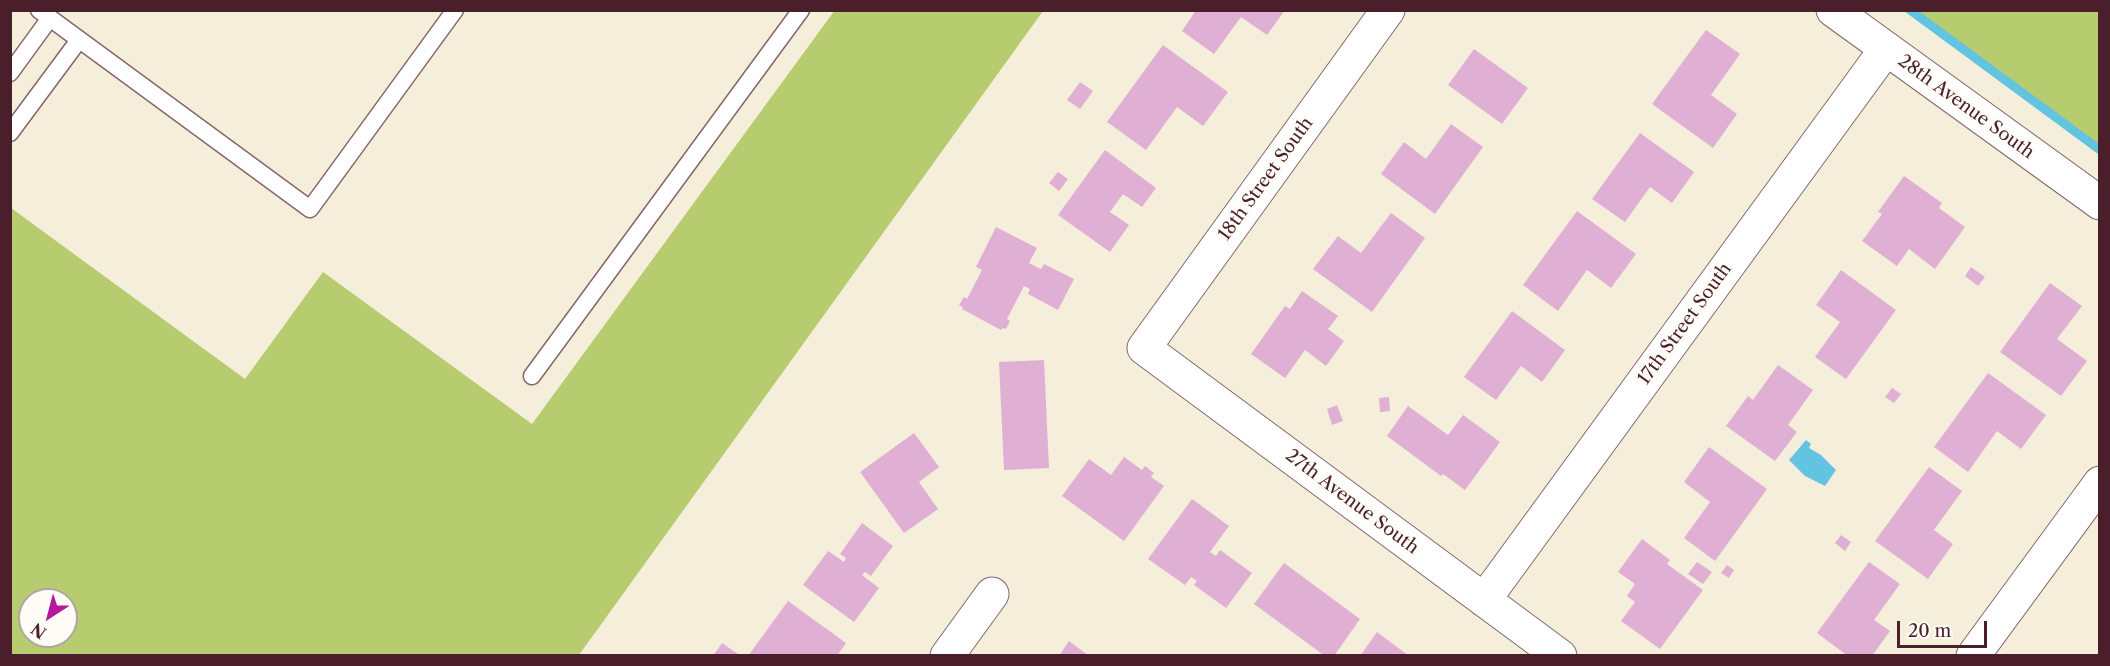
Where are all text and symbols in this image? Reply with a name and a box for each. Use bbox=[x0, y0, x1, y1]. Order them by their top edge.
street label: 28th Avenue South bbox=[1894, 50, 2038, 164]
street label: 18th Street South bbox=[1214, 113, 1318, 245]
street label: 17th Street South bbox=[1634, 259, 1736, 389]
street label: 27th Avenue South bbox=[1281, 445, 1423, 559]
north arrow bbox=[18, 588, 78, 648]
scale bar bbox=[1900, 609, 1990, 647]
text: N bbox=[27, 619, 50, 643]
text: 20 m bbox=[1908, 620, 1951, 642]

